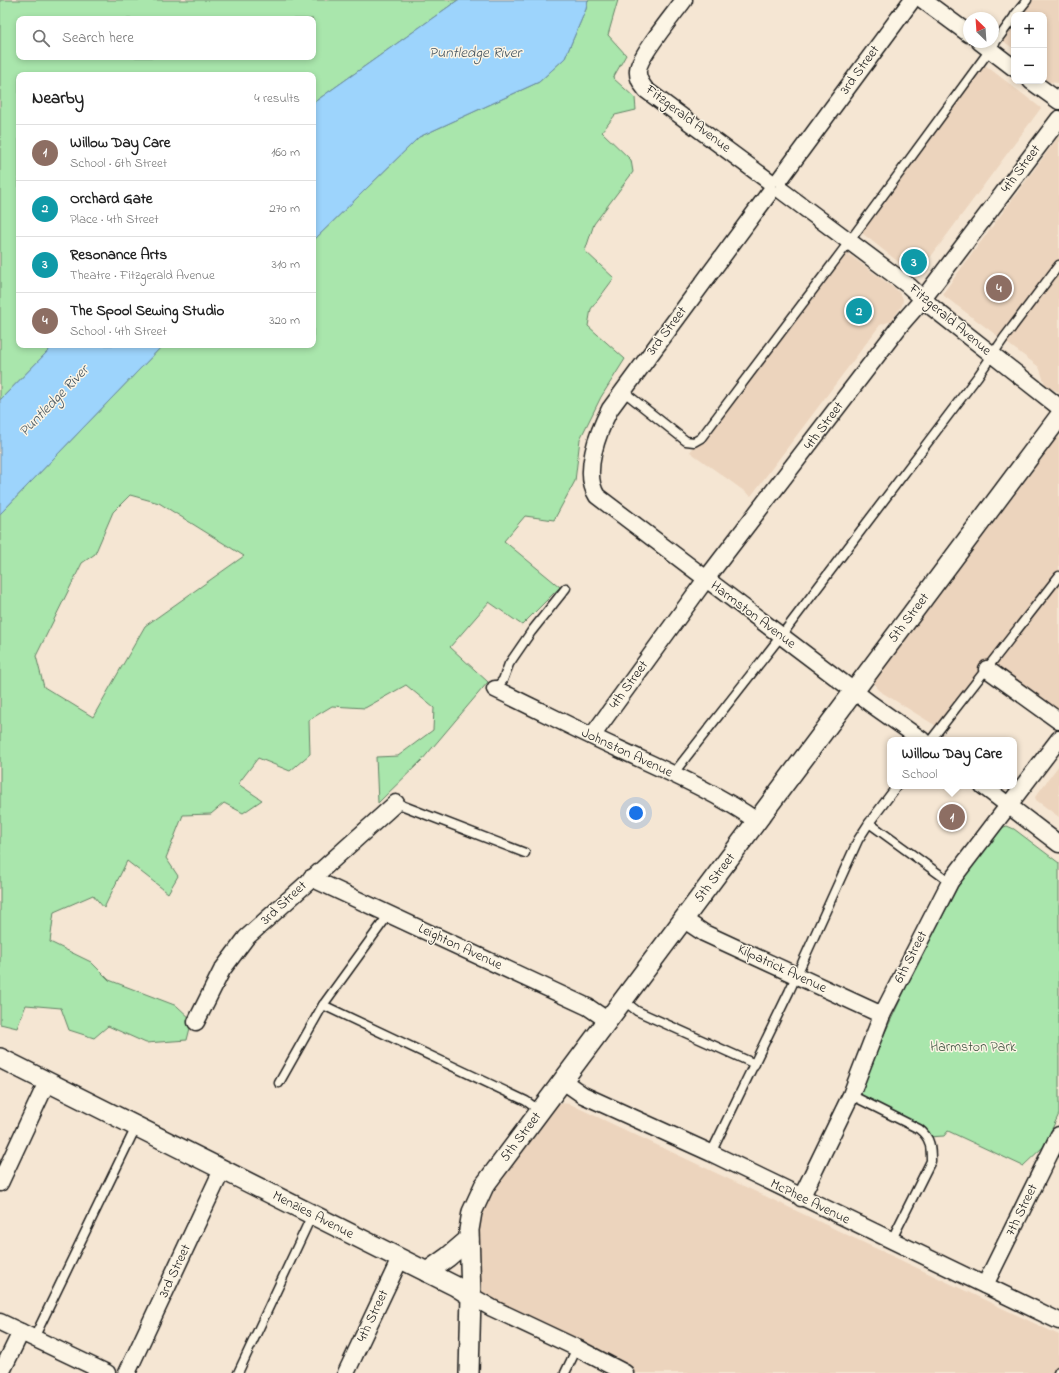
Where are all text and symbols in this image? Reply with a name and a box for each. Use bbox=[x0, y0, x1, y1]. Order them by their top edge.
north arrow bbox=[963, 12, 999, 48]
map controls bbox=[1011, 12, 1047, 84]
button: + bbox=[1011, 12, 1047, 48]
search box bbox=[16, 16, 316, 60]
icon: search bbox=[30, 27, 52, 49]
text: Search here bbox=[62, 27, 134, 49]
street label: 3rd Street bbox=[835, 41, 885, 99]
water label: Puntledge River bbox=[429, 42, 523, 65]
button: − bbox=[1011, 48, 1047, 84]
street label: Fitzgerald Avenue bbox=[639, 79, 736, 159]
text: Nearby bbox=[32, 86, 84, 111]
text: 4 results bbox=[254, 89, 300, 108]
text: Willow Day Care bbox=[70, 132, 170, 154]
street label: 4th Street bbox=[996, 140, 1046, 198]
text: 1 bbox=[43, 143, 47, 162]
text: 160 m bbox=[271, 143, 300, 162]
text: School · 6th Street bbox=[70, 154, 167, 173]
text: Orchard Gate bbox=[70, 188, 153, 210]
text: 2 bbox=[42, 199, 48, 218]
text: 270 m bbox=[269, 199, 300, 218]
text: Place · 4th Street bbox=[70, 210, 159, 229]
text: Resonance Arts bbox=[70, 244, 167, 266]
pin: 3 bbox=[901, 247, 927, 277]
text: 3 bbox=[42, 255, 48, 274]
text: 310 m bbox=[272, 255, 300, 274]
text: Theatre · Fitzgerald Avenue bbox=[70, 266, 215, 285]
pin: 4 bbox=[986, 273, 1012, 303]
street label: Fitzgerald Avenue bbox=[903, 278, 996, 362]
pin: 2 bbox=[846, 296, 872, 326]
text: The Spool Sewing Studio bbox=[70, 300, 224, 322]
street label: 3rd Street bbox=[642, 302, 693, 360]
text: 4 bbox=[42, 311, 48, 330]
text: 320 m bbox=[269, 311, 300, 330]
text: School · 4th Street bbox=[70, 322, 167, 341]
water label: Puntledge River bbox=[14, 358, 96, 443]
street label: 4th Street bbox=[799, 397, 849, 455]
street label: Harmston Avenue bbox=[706, 576, 801, 655]
street label: 5th Street bbox=[883, 588, 935, 648]
street label: 4th Street bbox=[604, 656, 654, 714]
street label: Johnston Avenue bbox=[578, 723, 677, 784]
popup bbox=[887, 737, 1017, 789]
text: Willow Day Care bbox=[902, 743, 1002, 765]
text: School bbox=[902, 765, 937, 784]
pin: 1 bbox=[939, 802, 965, 832]
your location bbox=[626, 803, 646, 823]
street label: 5th Street bbox=[689, 848, 741, 908]
street label: 3rd Street bbox=[256, 876, 312, 930]
street label: Leighton Avenue bbox=[414, 918, 506, 977]
street label: 6th Street bbox=[889, 927, 933, 987]
street label: Kilpatrick Avenue bbox=[734, 939, 831, 999]
park label: Harmston Park bbox=[930, 1037, 1017, 1058]
street label: 5th Street bbox=[495, 1107, 547, 1167]
street label: McPhee Avenue bbox=[767, 1174, 854, 1231]
street label: 7th Street bbox=[1000, 1180, 1044, 1240]
street label: Menzies Avenue bbox=[269, 1185, 358, 1245]
street label: 3rd Street bbox=[153, 1241, 197, 1301]
street label: 4th Street bbox=[352, 1286, 394, 1346]

